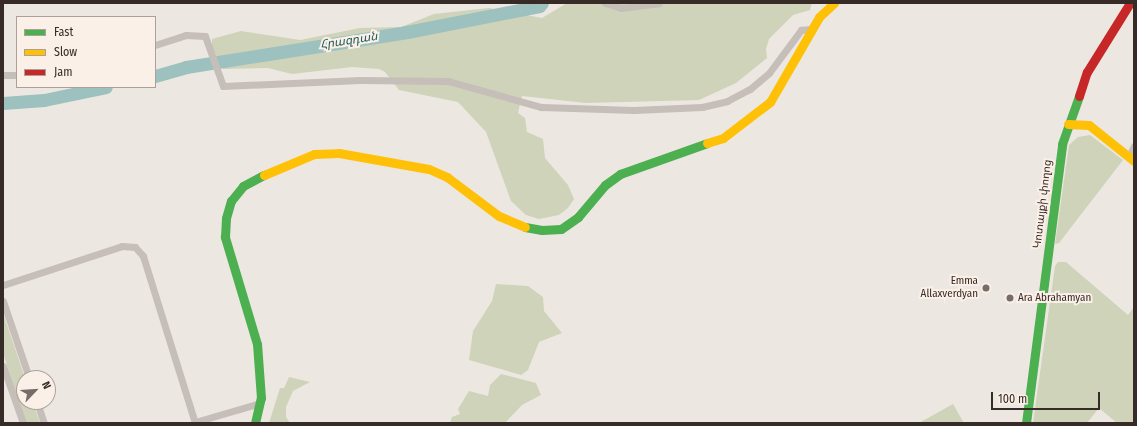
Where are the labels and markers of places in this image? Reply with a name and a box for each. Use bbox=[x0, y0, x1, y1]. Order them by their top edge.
place label: Emma Allaxverdyan bbox=[921, 275, 978, 301]
marker: Emma Allaxverdyan bbox=[981, 283, 991, 293]
place label: Ara Abrahamyan bbox=[1018, 291, 1091, 305]
marker: Ara Abrahamyan bbox=[1005, 293, 1015, 303]

